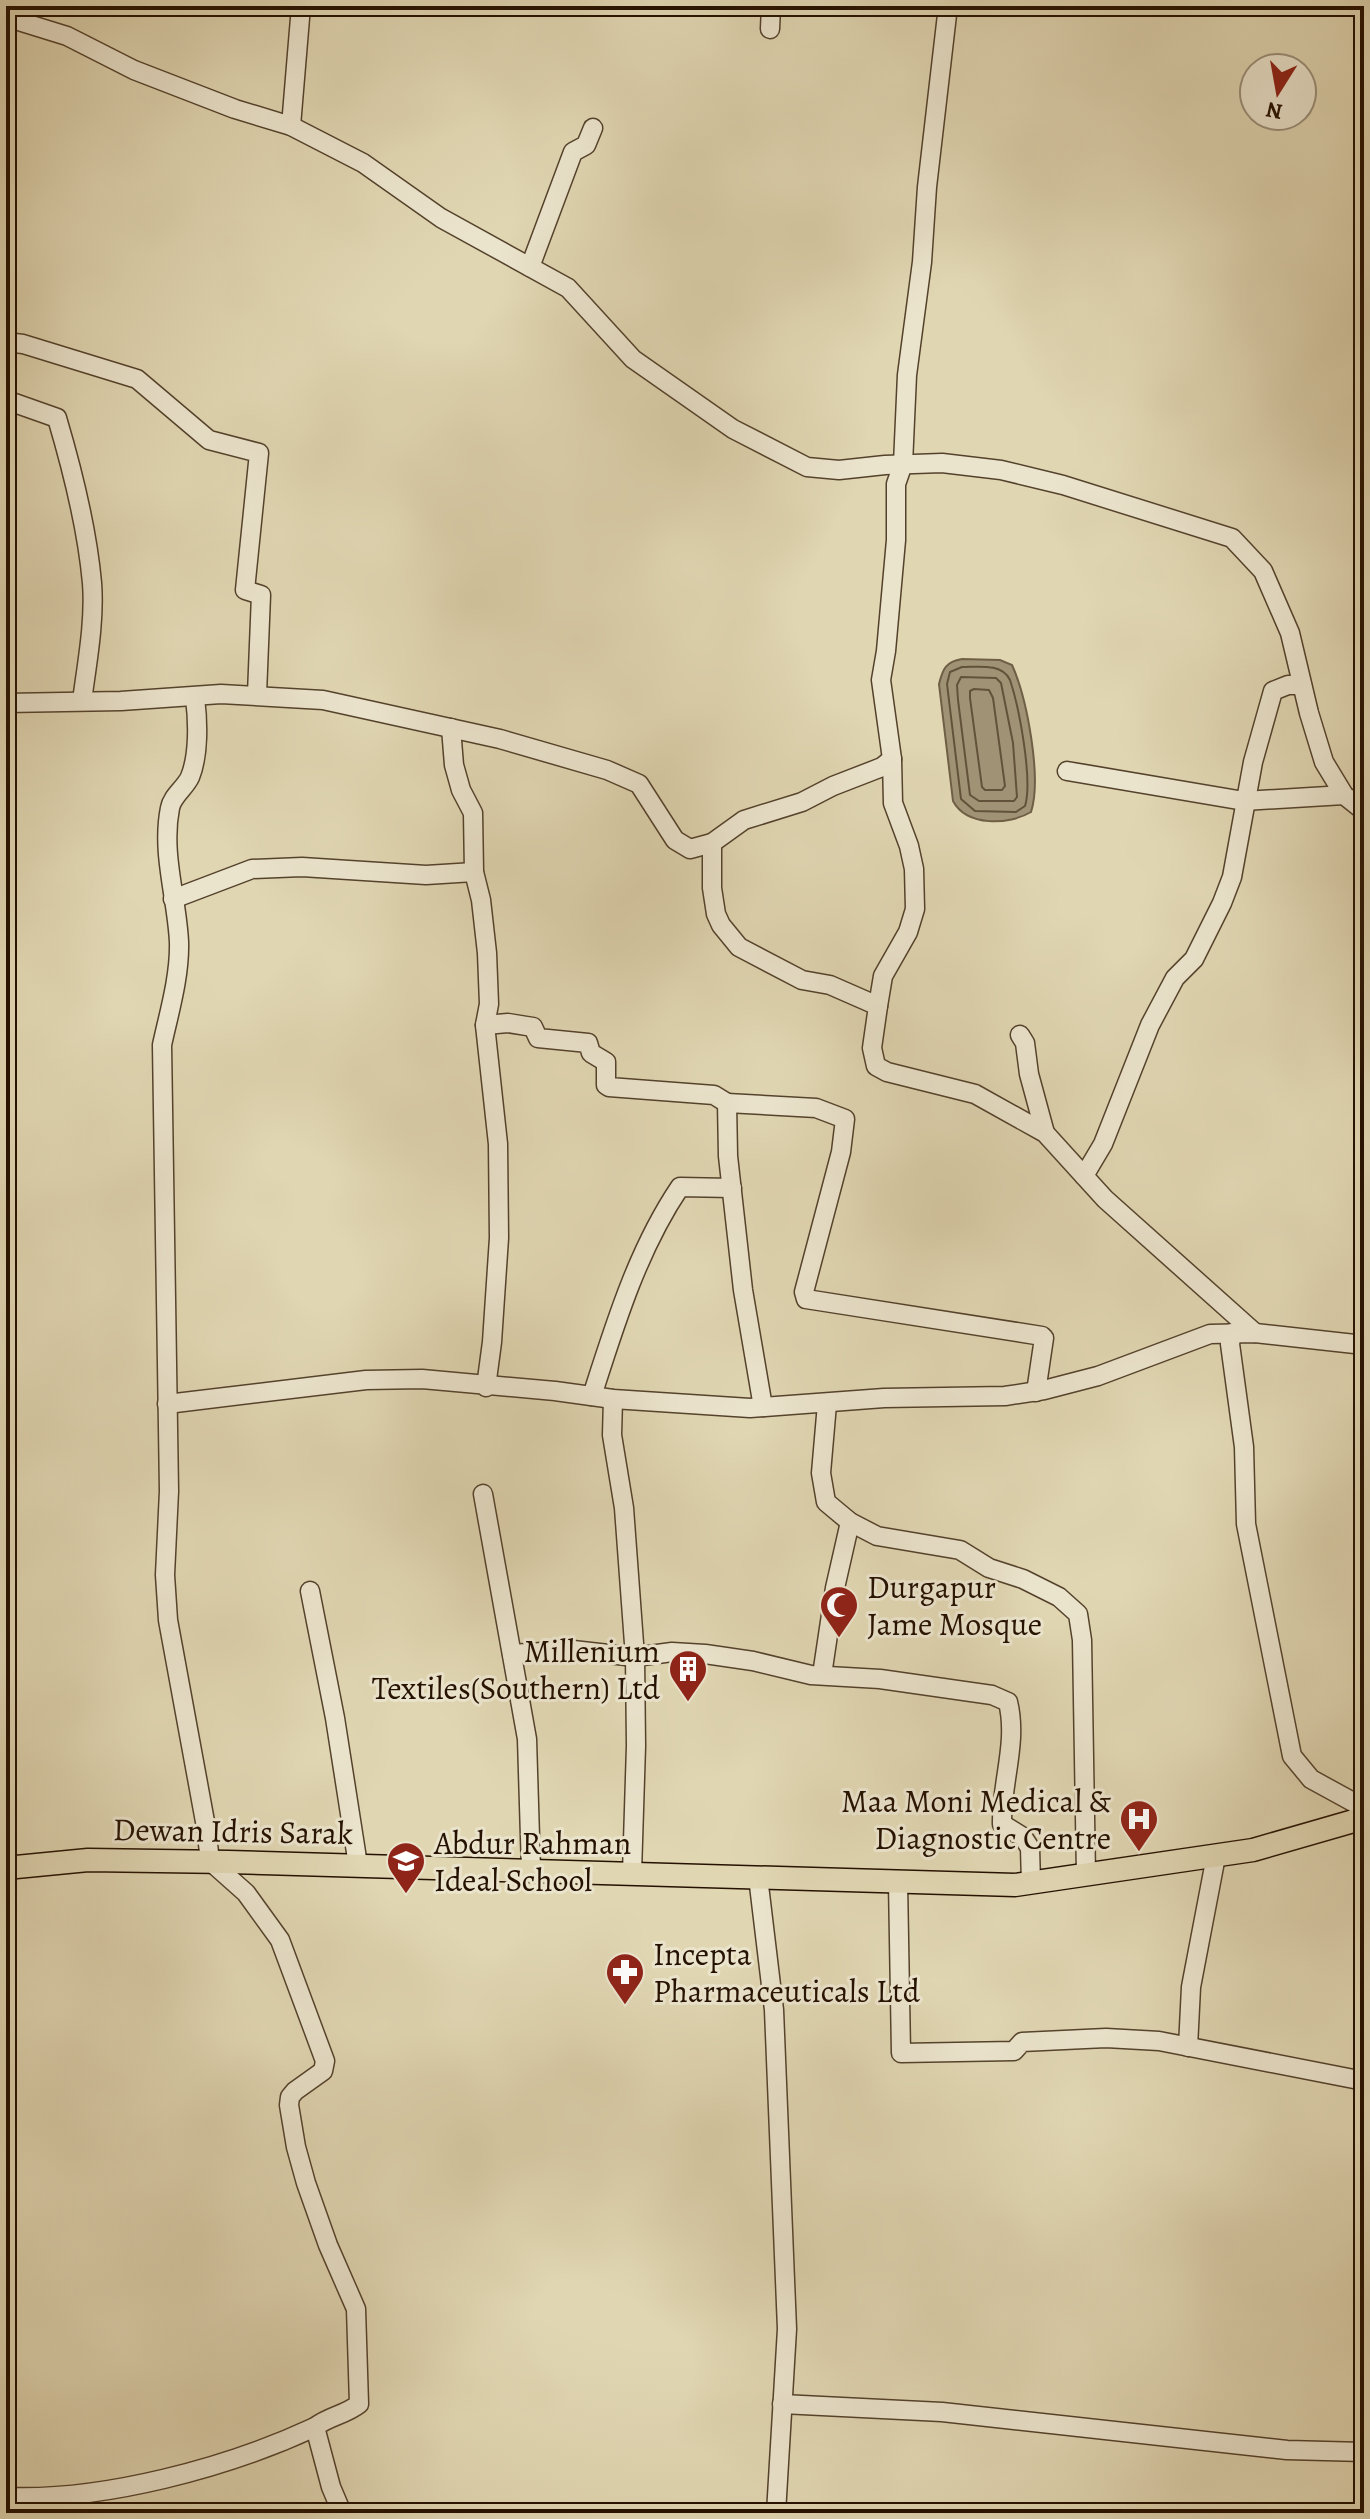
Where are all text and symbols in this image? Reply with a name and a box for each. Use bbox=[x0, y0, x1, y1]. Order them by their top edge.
north arrow bbox=[1238, 52, 1318, 132]
text: N bbox=[1264, 94, 1285, 127]
place label: Durgapur Jame Mosque bbox=[867, 1565, 1042, 1646]
mosque icon: Durgapur Jame Mosque bbox=[818, 1584, 860, 1639]
place label: Millenium Textiles(Southern) Ltd bbox=[372, 1629, 661, 1710]
building icon: Millenium Textiles(Southern) Ltd bbox=[667, 1648, 709, 1703]
place label: Maa Moni Medical & Diagnostic Centre bbox=[841, 1779, 1112, 1860]
hospital icon: Maa Moni Medical & Diagnostic Centre bbox=[1118, 1798, 1160, 1853]
street label: Dewan Idris Sarak bbox=[113, 1807, 354, 1855]
place label: Abdur Rahman Ideal School bbox=[433, 1821, 631, 1902]
school or university icon: Abdur Rahman Ideal School bbox=[385, 1840, 427, 1895]
place label: Incepta Pharmaceuticals Ltd bbox=[653, 1932, 921, 2013]
pharmacy icon: Incepta Pharmaceuticals Ltd bbox=[604, 1951, 646, 2006]

